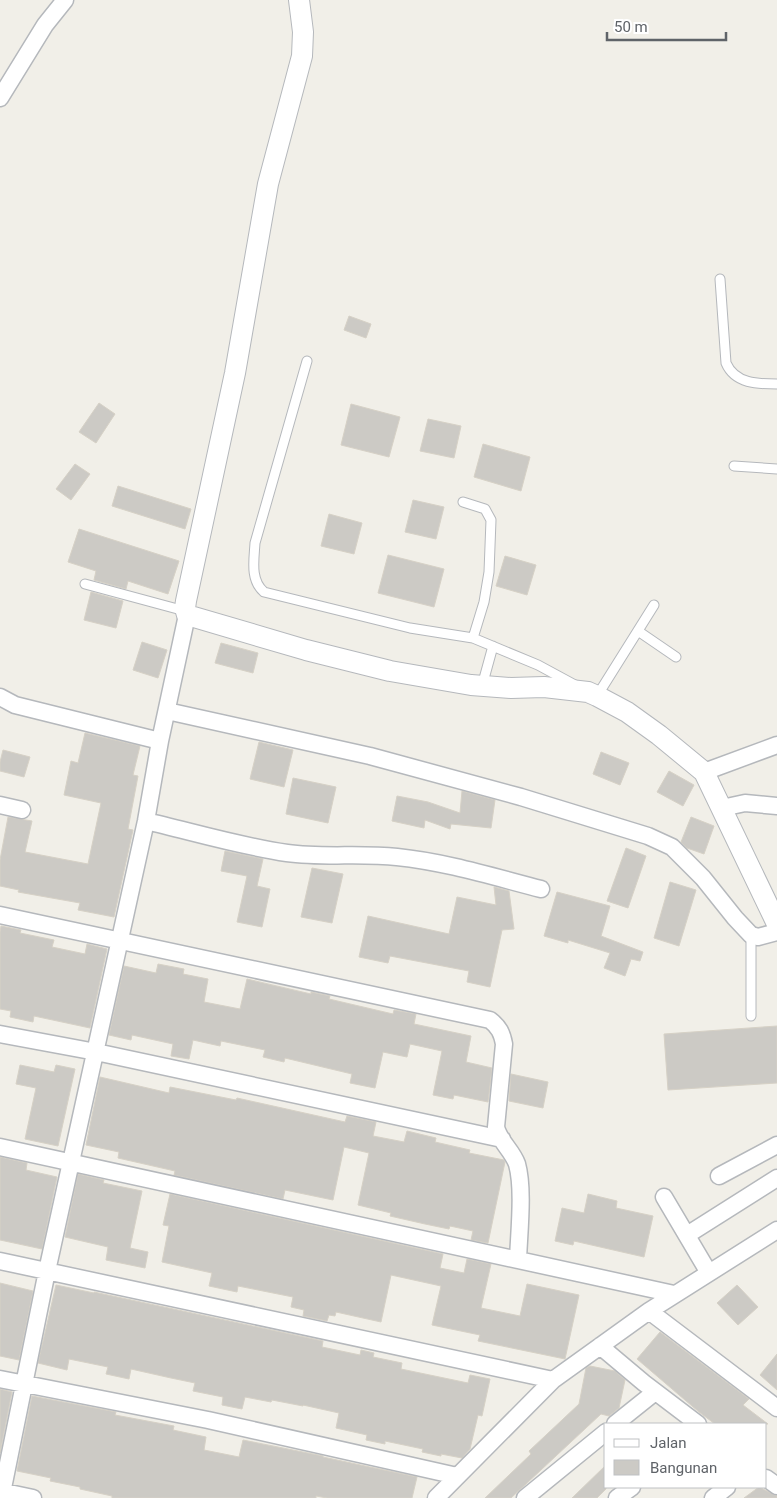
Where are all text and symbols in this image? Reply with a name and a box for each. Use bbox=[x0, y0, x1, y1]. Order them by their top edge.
scale bar bbox=[607, 10, 726, 42]
text: 50 m bbox=[614, 18, 648, 36]
legend bbox=[604, 1423, 767, 1488]
text: Jalan bbox=[650, 1434, 687, 1452]
text: Bangunan bbox=[650, 1459, 717, 1477]

